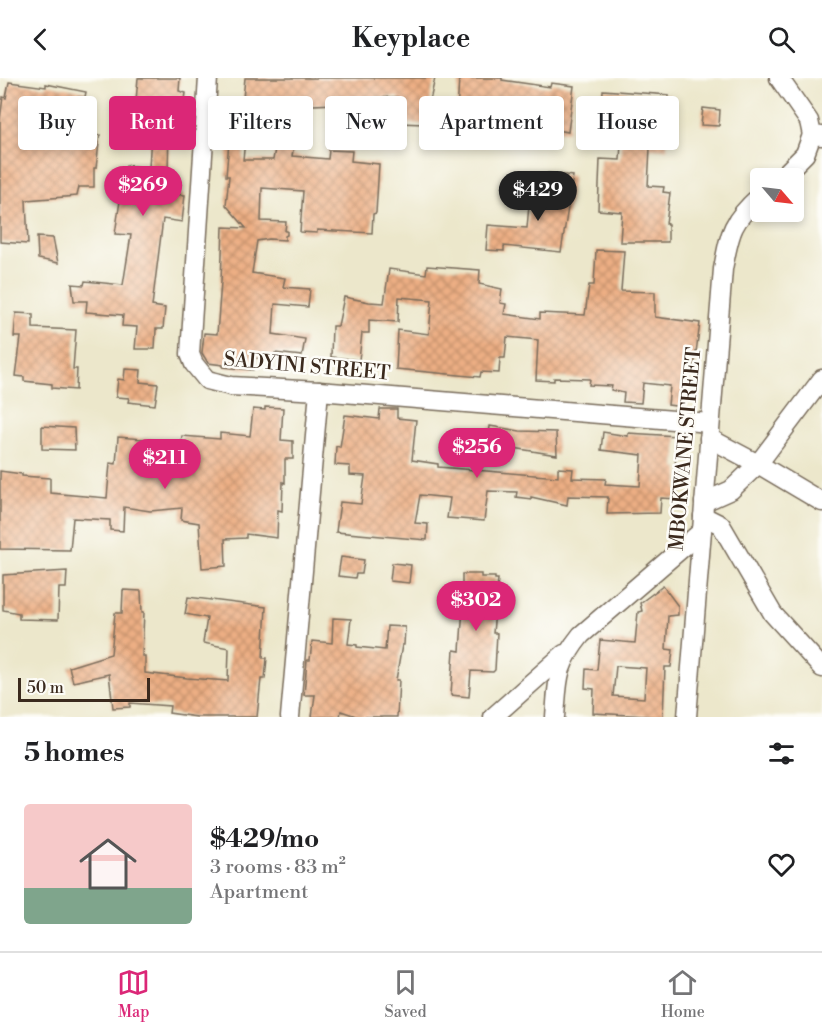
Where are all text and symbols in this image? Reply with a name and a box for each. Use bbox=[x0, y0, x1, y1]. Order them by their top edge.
text: Keyplace bbox=[352, 22, 470, 56]
icon: back bbox=[24, 23, 57, 56]
icon: search bbox=[765, 23, 798, 56]
chip: Buy bbox=[18, 96, 97, 150]
chip: Rent bbox=[109, 96, 196, 150]
chip: Filters bbox=[208, 96, 313, 150]
chip: New bbox=[325, 96, 407, 150]
chip: Apartment bbox=[419, 96, 564, 150]
chip: House bbox=[576, 96, 679, 150]
pin: $269 bbox=[107, 166, 179, 217]
north arrow bbox=[750, 168, 804, 222]
map controls bbox=[750, 168, 804, 222]
pin: $429 bbox=[502, 171, 574, 222]
text: $269 bbox=[118, 173, 168, 198]
text: $429 bbox=[513, 178, 563, 203]
street label: MBOKWANE STREET bbox=[665, 346, 707, 552]
street label: SADYINI STREET bbox=[223, 347, 391, 387]
pin: $256 bbox=[441, 428, 513, 479]
text: $256 bbox=[452, 435, 502, 460]
pin: $211 bbox=[129, 439, 201, 490]
text: $211 bbox=[143, 446, 187, 471]
pin: $302 bbox=[440, 581, 512, 632]
text: $302 bbox=[451, 588, 501, 613]
scale bar bbox=[18, 675, 150, 702]
text: 50 m bbox=[27, 678, 64, 698]
text: 5 homes bbox=[24, 737, 124, 769]
icon: filters bbox=[765, 737, 798, 770]
text: $429/mo bbox=[210, 823, 319, 855]
icon: home bbox=[72, 828, 144, 900]
icon: heart bbox=[765, 848, 798, 881]
text: 3 rooms · 83 m² bbox=[210, 855, 346, 880]
text: Apartment bbox=[210, 880, 308, 905]
tab: Map bbox=[117, 966, 150, 1022]
tab: Saved bbox=[385, 966, 427, 1022]
tab: Home bbox=[661, 966, 705, 1022]

